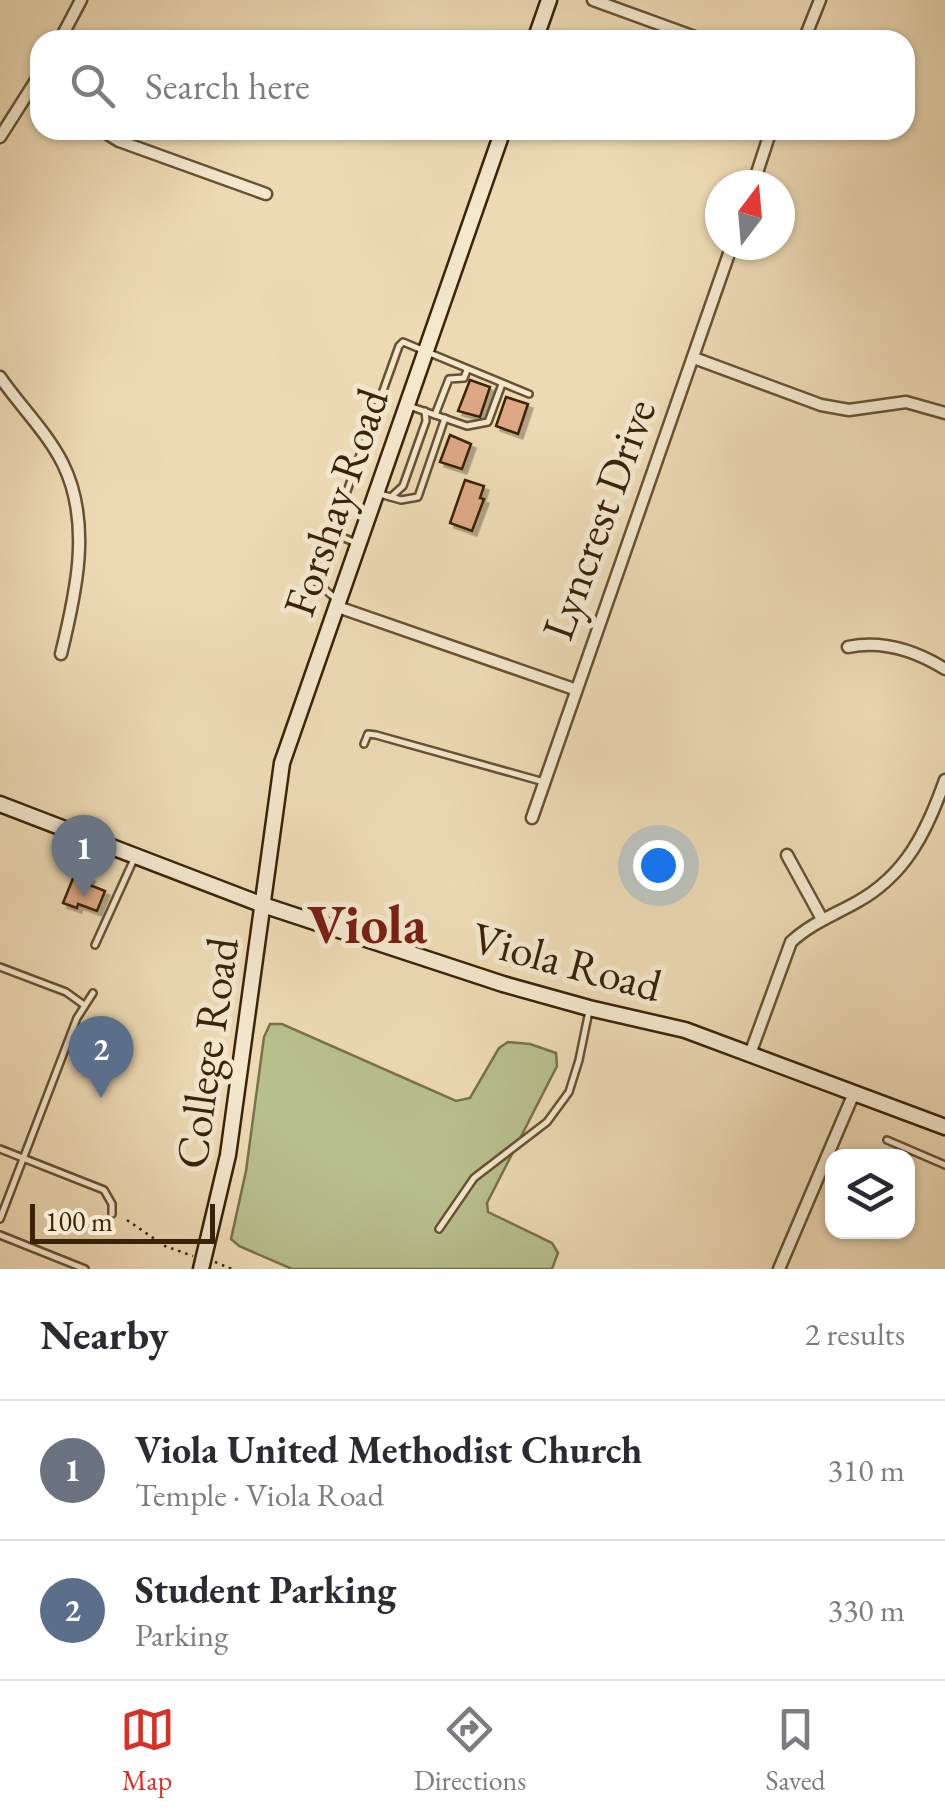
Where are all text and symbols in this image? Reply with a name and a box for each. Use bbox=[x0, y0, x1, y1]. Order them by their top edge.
search box bbox=[30, 30, 915, 140]
icon: search bbox=[65, 58, 120, 113]
text: Search here bbox=[145, 61, 310, 110]
north arrow bbox=[705, 170, 795, 260]
street label: Forshay Road bbox=[269, 380, 401, 624]
street label: Lyncrest Drive bbox=[528, 391, 668, 647]
pin: 1 bbox=[52, 814, 116, 897]
your location bbox=[633, 840, 684, 891]
district label: Viola bbox=[307, 888, 428, 959]
street label: Viola Road bbox=[466, 908, 668, 1014]
street label: College Road bbox=[161, 933, 251, 1172]
pin: 2 bbox=[68, 1016, 134, 1098]
map controls bbox=[825, 1149, 915, 1239]
button: layers bbox=[825, 1149, 915, 1239]
scale bar bbox=[30, 1199, 215, 1244]
text: 100 m bbox=[45, 1203, 113, 1239]
text: Nearby bbox=[40, 1307, 169, 1362]
text: 2 results bbox=[805, 1313, 905, 1355]
text: Viola United Methodist Church bbox=[135, 1425, 642, 1474]
text: 1 bbox=[64, 1449, 81, 1491]
text: 310 m bbox=[828, 1449, 905, 1491]
text: Temple · Viola Road bbox=[135, 1474, 384, 1516]
text: Student Parking bbox=[135, 1565, 396, 1614]
text: 2 bbox=[64, 1589, 81, 1631]
text: 330 m bbox=[828, 1589, 905, 1631]
text: Parking bbox=[135, 1614, 228, 1656]
tab: Map bbox=[120, 1702, 175, 1798]
tab: Directions bbox=[414, 1702, 526, 1798]
tab: Saved bbox=[765, 1702, 825, 1798]

